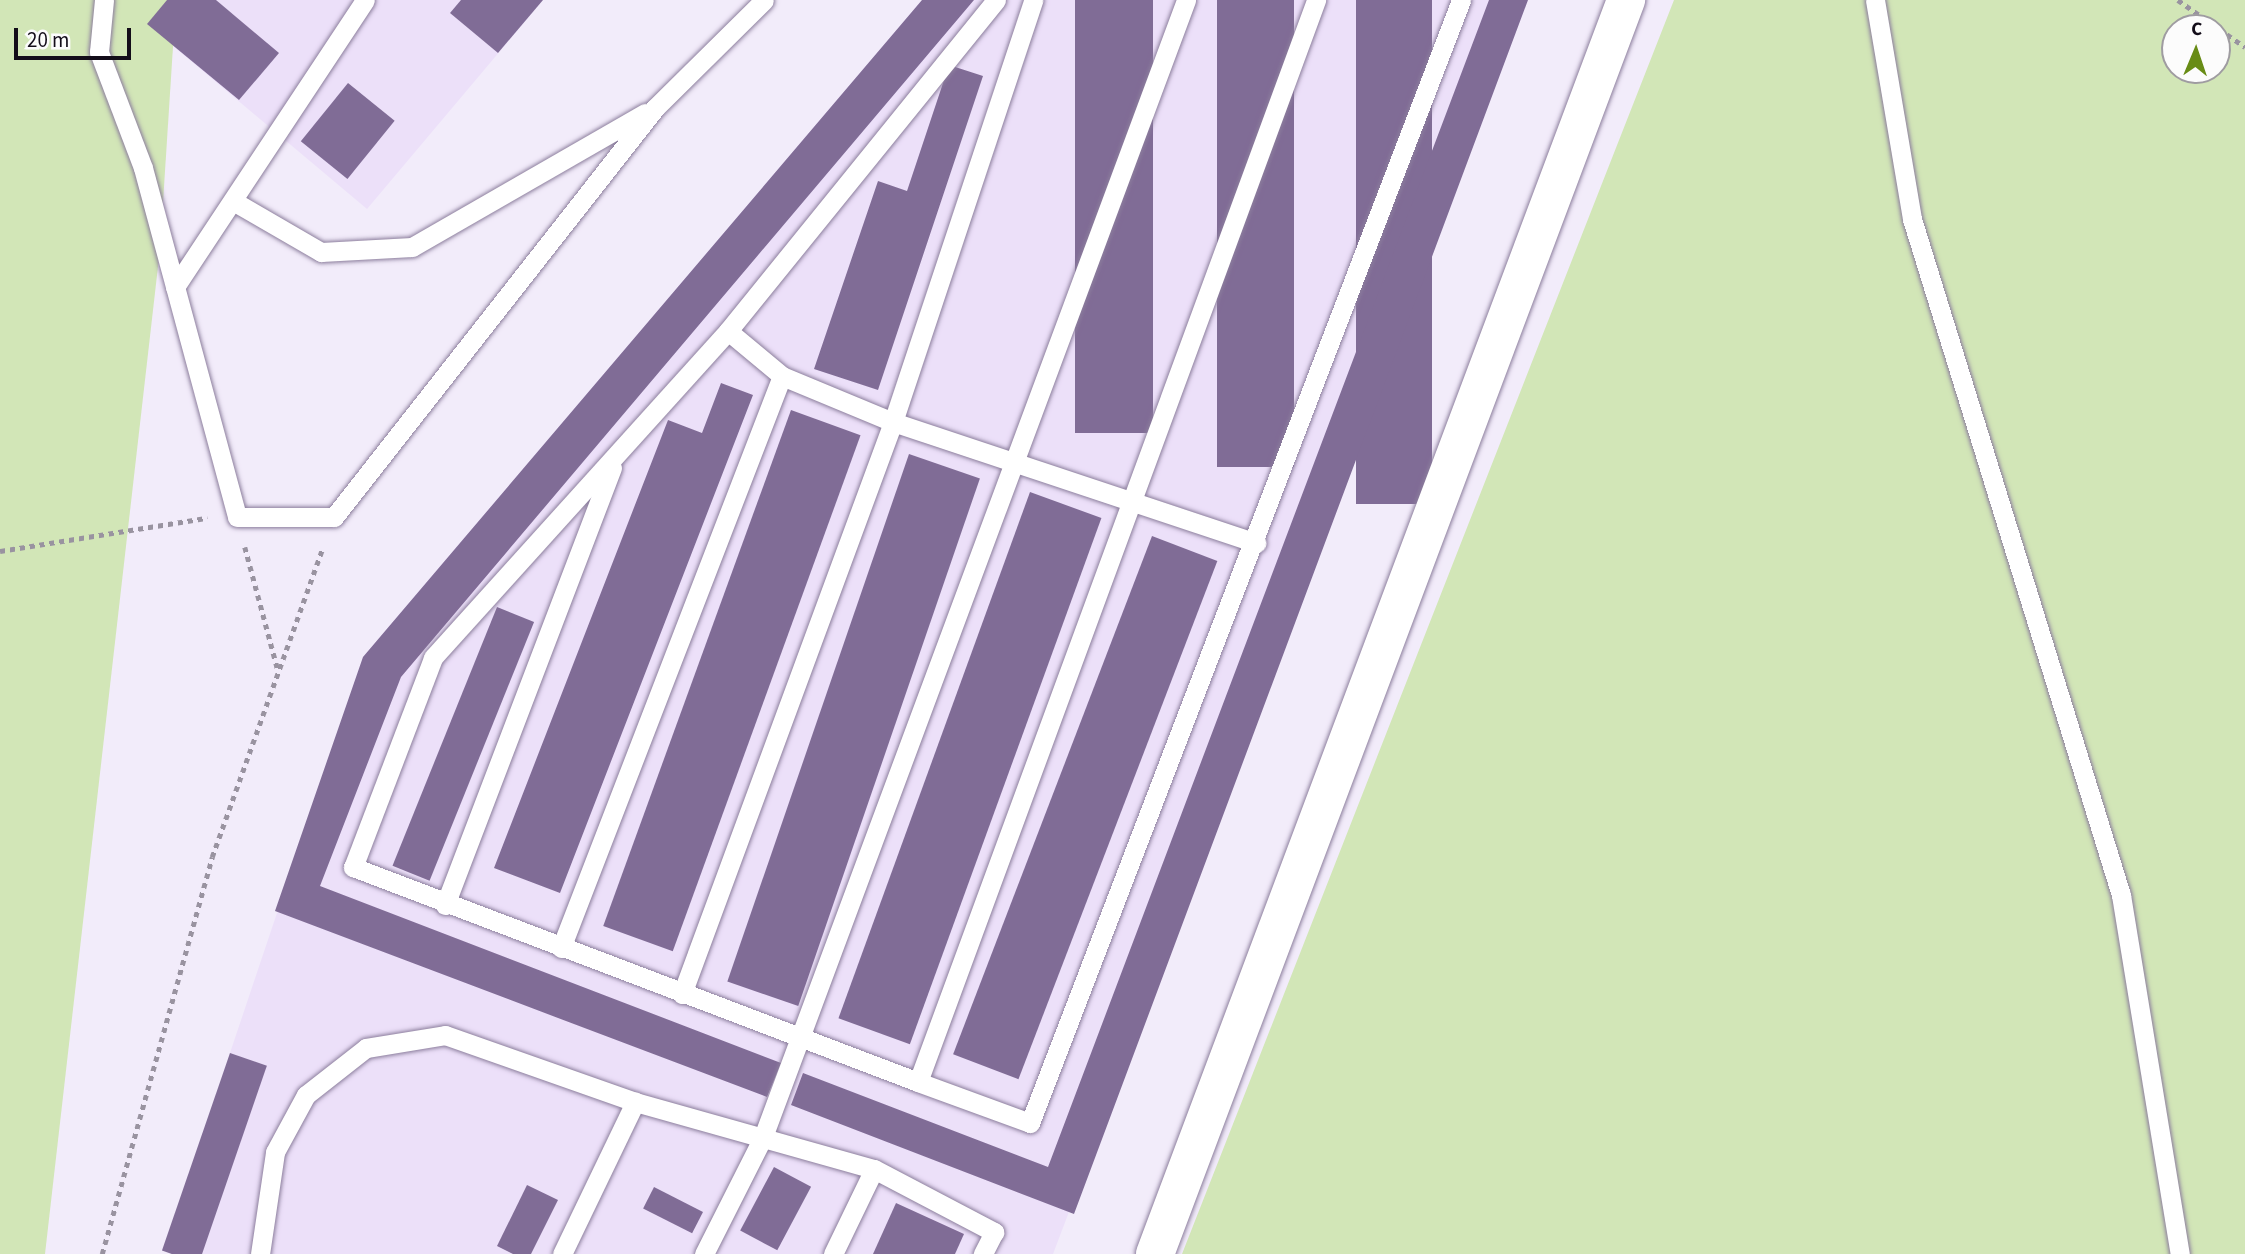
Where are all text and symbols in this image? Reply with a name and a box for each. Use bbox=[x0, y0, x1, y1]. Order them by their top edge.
scale bar bbox=[18, 14, 135, 58]
north arrow bbox=[2161, 14, 2231, 84]
text: С bbox=[2191, 16, 2203, 43]
text: 20 m bbox=[27, 25, 69, 55]

